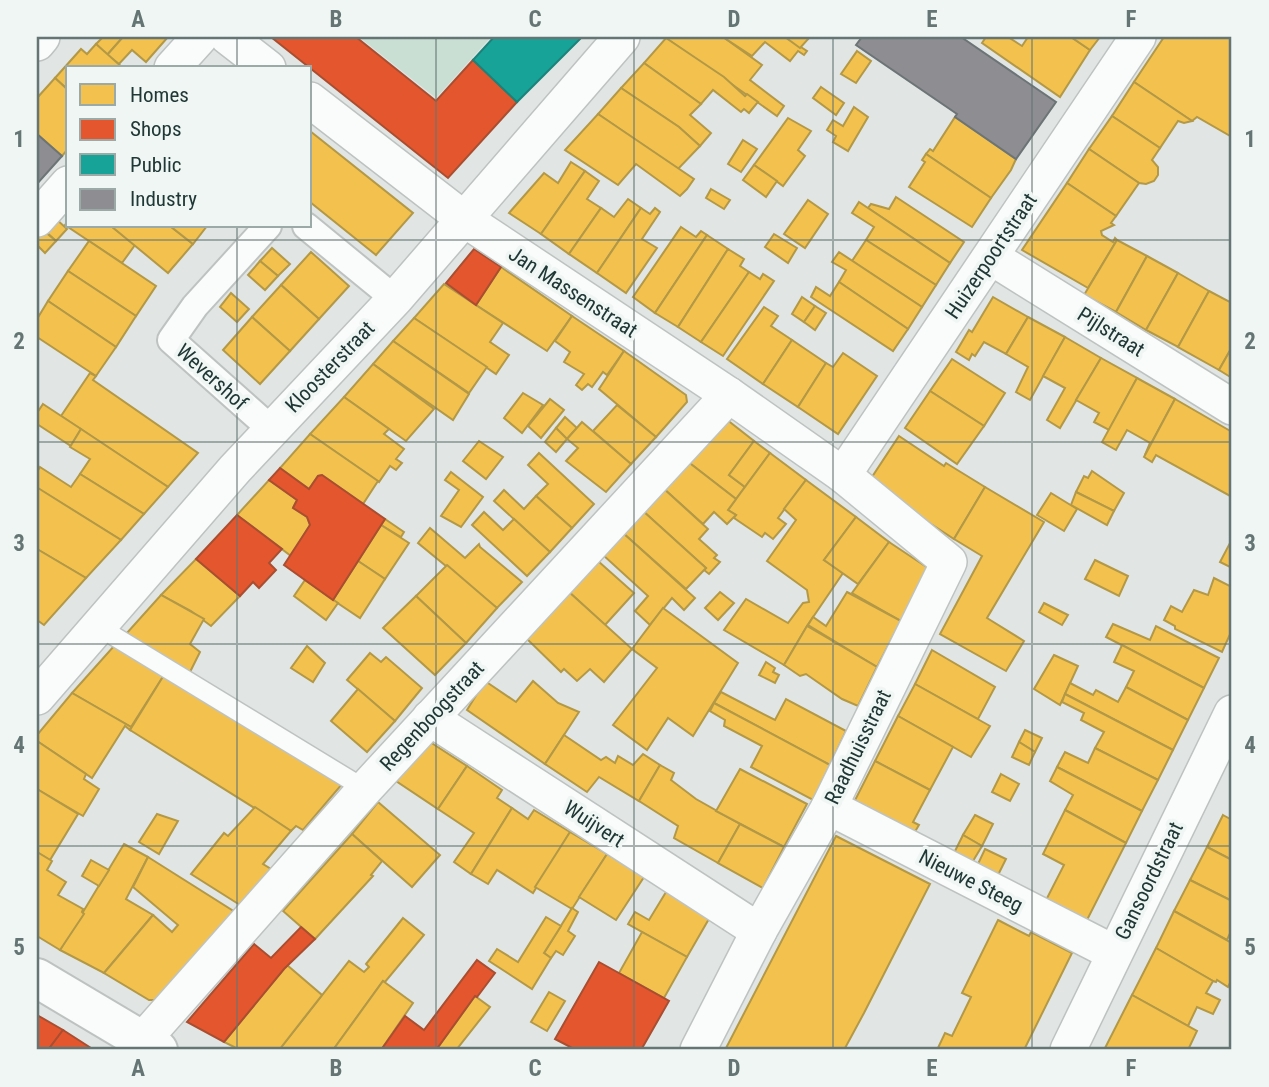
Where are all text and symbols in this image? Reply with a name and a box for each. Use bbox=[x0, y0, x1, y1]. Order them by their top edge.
text: A bbox=[131, 6, 145, 33]
text: B bbox=[330, 6, 342, 33]
text: C bbox=[528, 6, 542, 33]
text: D bbox=[728, 6, 741, 33]
text: E bbox=[926, 6, 938, 33]
text: F bbox=[1126, 6, 1137, 33]
legend bbox=[66, 66, 312, 228]
text: Homes bbox=[130, 83, 189, 107]
text: Shops bbox=[130, 117, 182, 141]
text: 1 bbox=[13, 126, 25, 153]
text: 1 bbox=[1244, 126, 1256, 153]
text: Public bbox=[130, 153, 182, 177]
text: Industry bbox=[130, 187, 197, 211]
street label: Huizerpoortstraat bbox=[940, 189, 1042, 323]
street label: Jan Massenstraat bbox=[504, 242, 642, 342]
street label: Pijlstraat bbox=[1073, 302, 1149, 362]
street label: Kloosterstraat bbox=[281, 316, 379, 418]
text: 2 bbox=[13, 328, 25, 355]
text: 2 bbox=[1244, 328, 1256, 355]
street label: Wevershof bbox=[171, 339, 253, 415]
text: 3 bbox=[13, 530, 25, 557]
text: 3 bbox=[1244, 530, 1256, 557]
street label: Regenboogstraat bbox=[375, 656, 489, 776]
street label: Raadhuisstraat bbox=[820, 686, 896, 808]
text: 4 bbox=[13, 732, 25, 759]
text: 4 bbox=[1244, 732, 1256, 759]
street label: Wuijvert bbox=[559, 796, 629, 852]
street label: Gansoordstraat bbox=[1110, 818, 1188, 944]
street label: Nieuwe Steeg bbox=[915, 845, 1027, 917]
text: 5 bbox=[13, 934, 25, 961]
text: 5 bbox=[1244, 934, 1256, 961]
text: A bbox=[131, 1055, 145, 1082]
text: B bbox=[330, 1055, 342, 1082]
text: C bbox=[528, 1055, 542, 1082]
text: D bbox=[728, 1055, 741, 1082]
text: E bbox=[926, 1055, 938, 1082]
text: F bbox=[1126, 1055, 1137, 1082]

